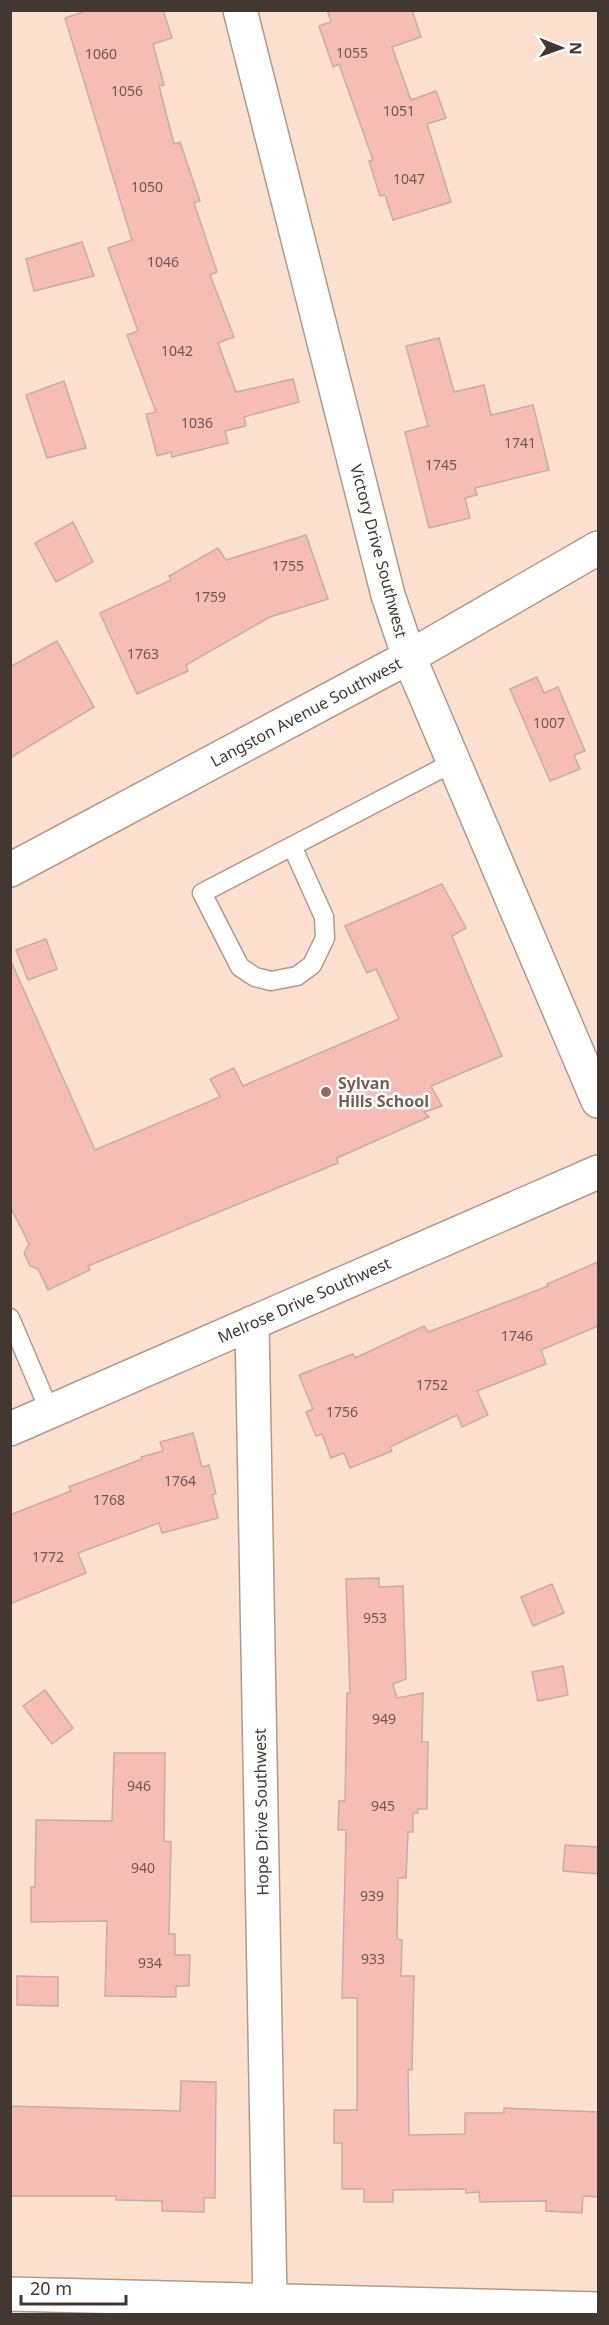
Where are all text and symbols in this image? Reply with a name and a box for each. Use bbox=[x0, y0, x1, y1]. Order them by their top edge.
north arrow bbox=[531, 18, 591, 78]
text: N bbox=[565, 42, 587, 55]
house number: 1055 bbox=[336, 43, 368, 62]
house number: 1060 bbox=[85, 44, 117, 63]
house number: 1056 bbox=[111, 81, 143, 100]
house number: 1051 bbox=[383, 101, 415, 120]
house number: 1047 bbox=[393, 169, 425, 188]
house number: 1050 bbox=[131, 177, 163, 196]
house number: 1046 bbox=[147, 252, 179, 271]
house number: 1042 bbox=[161, 341, 193, 360]
house number: 1036 bbox=[181, 413, 213, 432]
house number: 1741 bbox=[504, 433, 536, 452]
house number: 1745 bbox=[425, 455, 457, 474]
street label: Victory Drive Southwest bbox=[345, 462, 413, 640]
house number: 1755 bbox=[272, 556, 304, 575]
house number: 1759 bbox=[194, 587, 226, 606]
house number: 1763 bbox=[127, 644, 159, 663]
street label: Langston Avenue Southwest bbox=[207, 652, 406, 772]
house number: 1007 bbox=[533, 713, 565, 732]
place label: Sylvan Hills School bbox=[338, 1072, 429, 1112]
marker: Sylvan Hills School bbox=[319, 1085, 333, 1099]
street label: Melrose Drive Southwest bbox=[214, 1252, 394, 1348]
house number: 1746 bbox=[501, 1326, 533, 1345]
house number: 1752 bbox=[416, 1375, 448, 1394]
house number: 1756 bbox=[326, 1402, 358, 1421]
house number: 1764 bbox=[164, 1471, 196, 1490]
house number: 1768 bbox=[93, 1490, 125, 1509]
house number: 1772 bbox=[32, 1547, 64, 1566]
house number: 953 bbox=[363, 1608, 387, 1627]
house number: 949 bbox=[372, 1709, 396, 1728]
street label: Hope Drive Southwest bbox=[249, 1728, 273, 1896]
house number: 946 bbox=[127, 1776, 151, 1795]
house number: 945 bbox=[371, 1796, 395, 1815]
house number: 940 bbox=[131, 1858, 155, 1877]
house number: 939 bbox=[360, 1886, 384, 1905]
house number: 933 bbox=[361, 1949, 385, 1968]
house number: 934 bbox=[138, 1953, 162, 1972]
scale bar bbox=[21, 2268, 126, 2306]
text: 20 m bbox=[30, 2276, 72, 2300]

